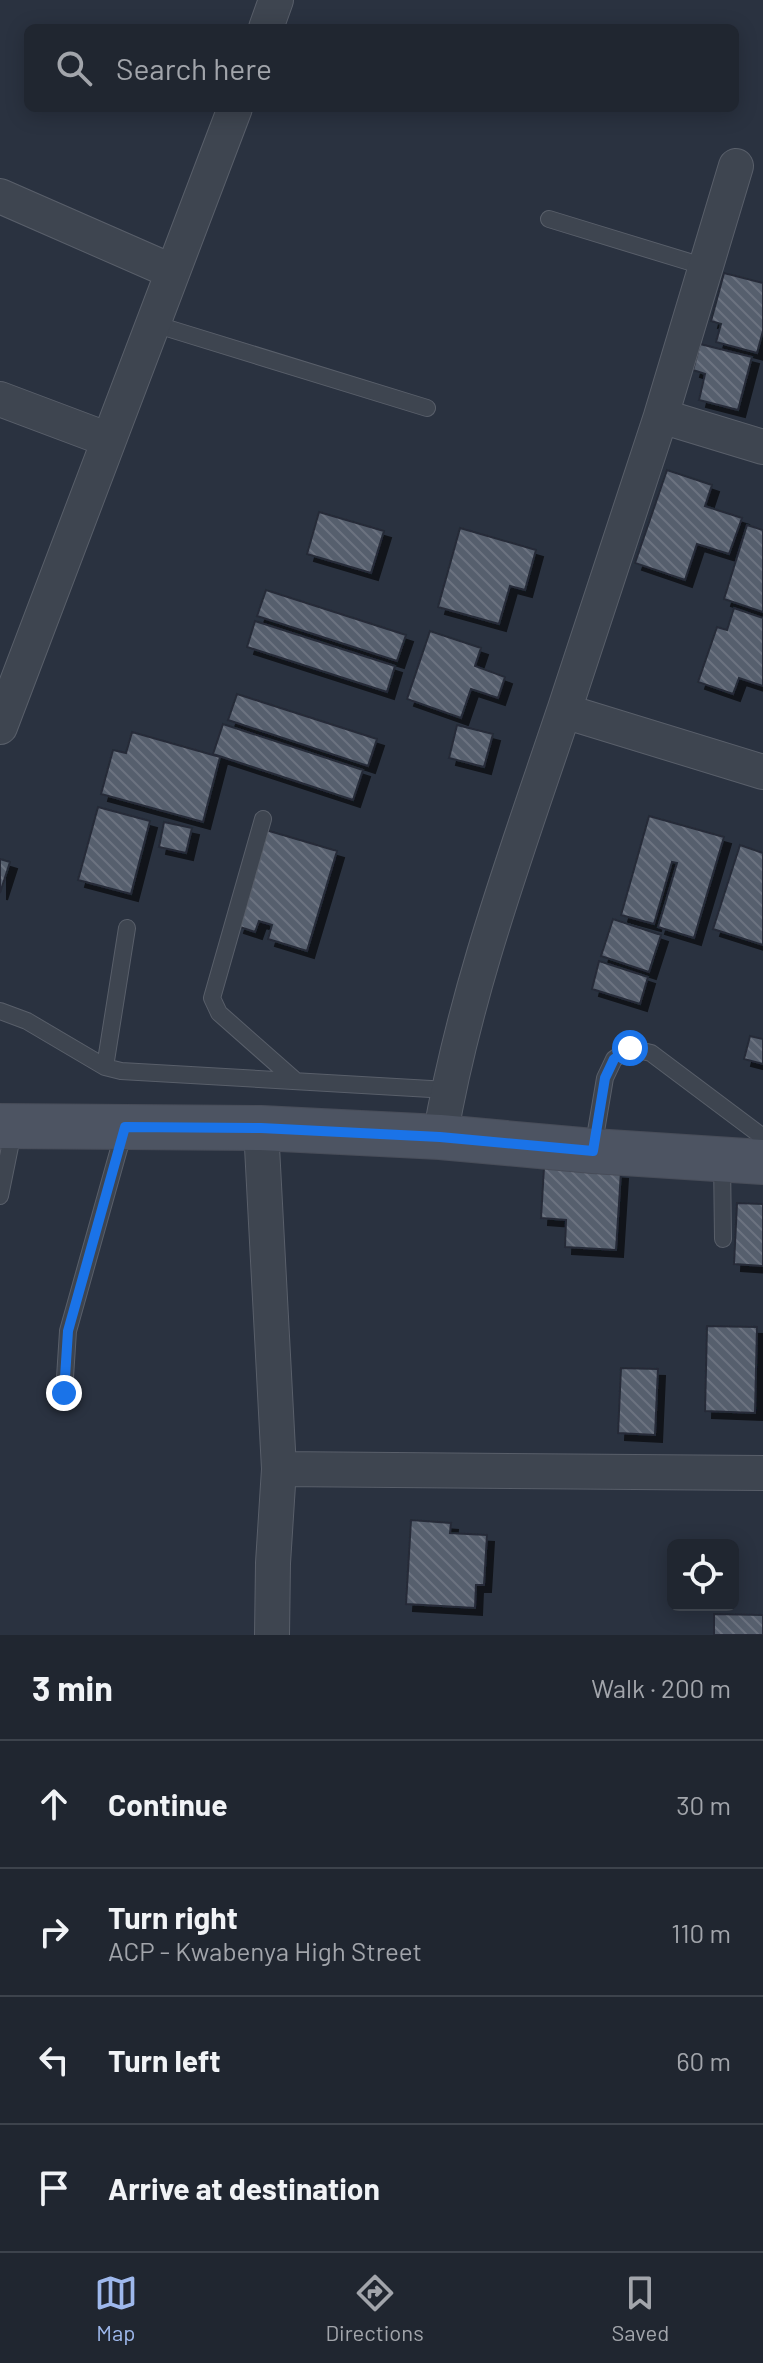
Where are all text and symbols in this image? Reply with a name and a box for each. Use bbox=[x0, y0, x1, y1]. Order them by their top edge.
search box bbox=[24, 24, 739, 112]
icon: search bbox=[52, 46, 96, 90]
text: Search here bbox=[116, 50, 272, 86]
route start bbox=[612, 1030, 648, 1066]
route end bbox=[46, 1375, 82, 1411]
map controls bbox=[667, 1539, 739, 1611]
button: locate bbox=[667, 1539, 739, 1611]
text: 3 min bbox=[32, 1667, 113, 1708]
text: Walk · 200 m bbox=[591, 1672, 731, 1703]
icon: ahead bbox=[32, 1782, 76, 1826]
text: Continue bbox=[108, 1786, 228, 1822]
text: 30 m bbox=[676, 1789, 731, 1820]
text: Turn right bbox=[108, 1899, 238, 1935]
icon: right bbox=[32, 1910, 76, 1954]
text: 110 m bbox=[671, 1917, 731, 1948]
text: ACP - Kwabenya High Street bbox=[108, 1935, 422, 1966]
icon: left bbox=[32, 2038, 76, 2082]
text: Turn left bbox=[108, 2042, 221, 2078]
text: 60 m bbox=[676, 2045, 731, 2076]
icon: arrive bbox=[32, 2166, 76, 2210]
text: Arrive at destination bbox=[108, 2170, 380, 2206]
tab: Map bbox=[94, 2271, 138, 2345]
tab: Directions bbox=[325, 2271, 424, 2345]
tab: Saved bbox=[611, 2271, 669, 2345]

